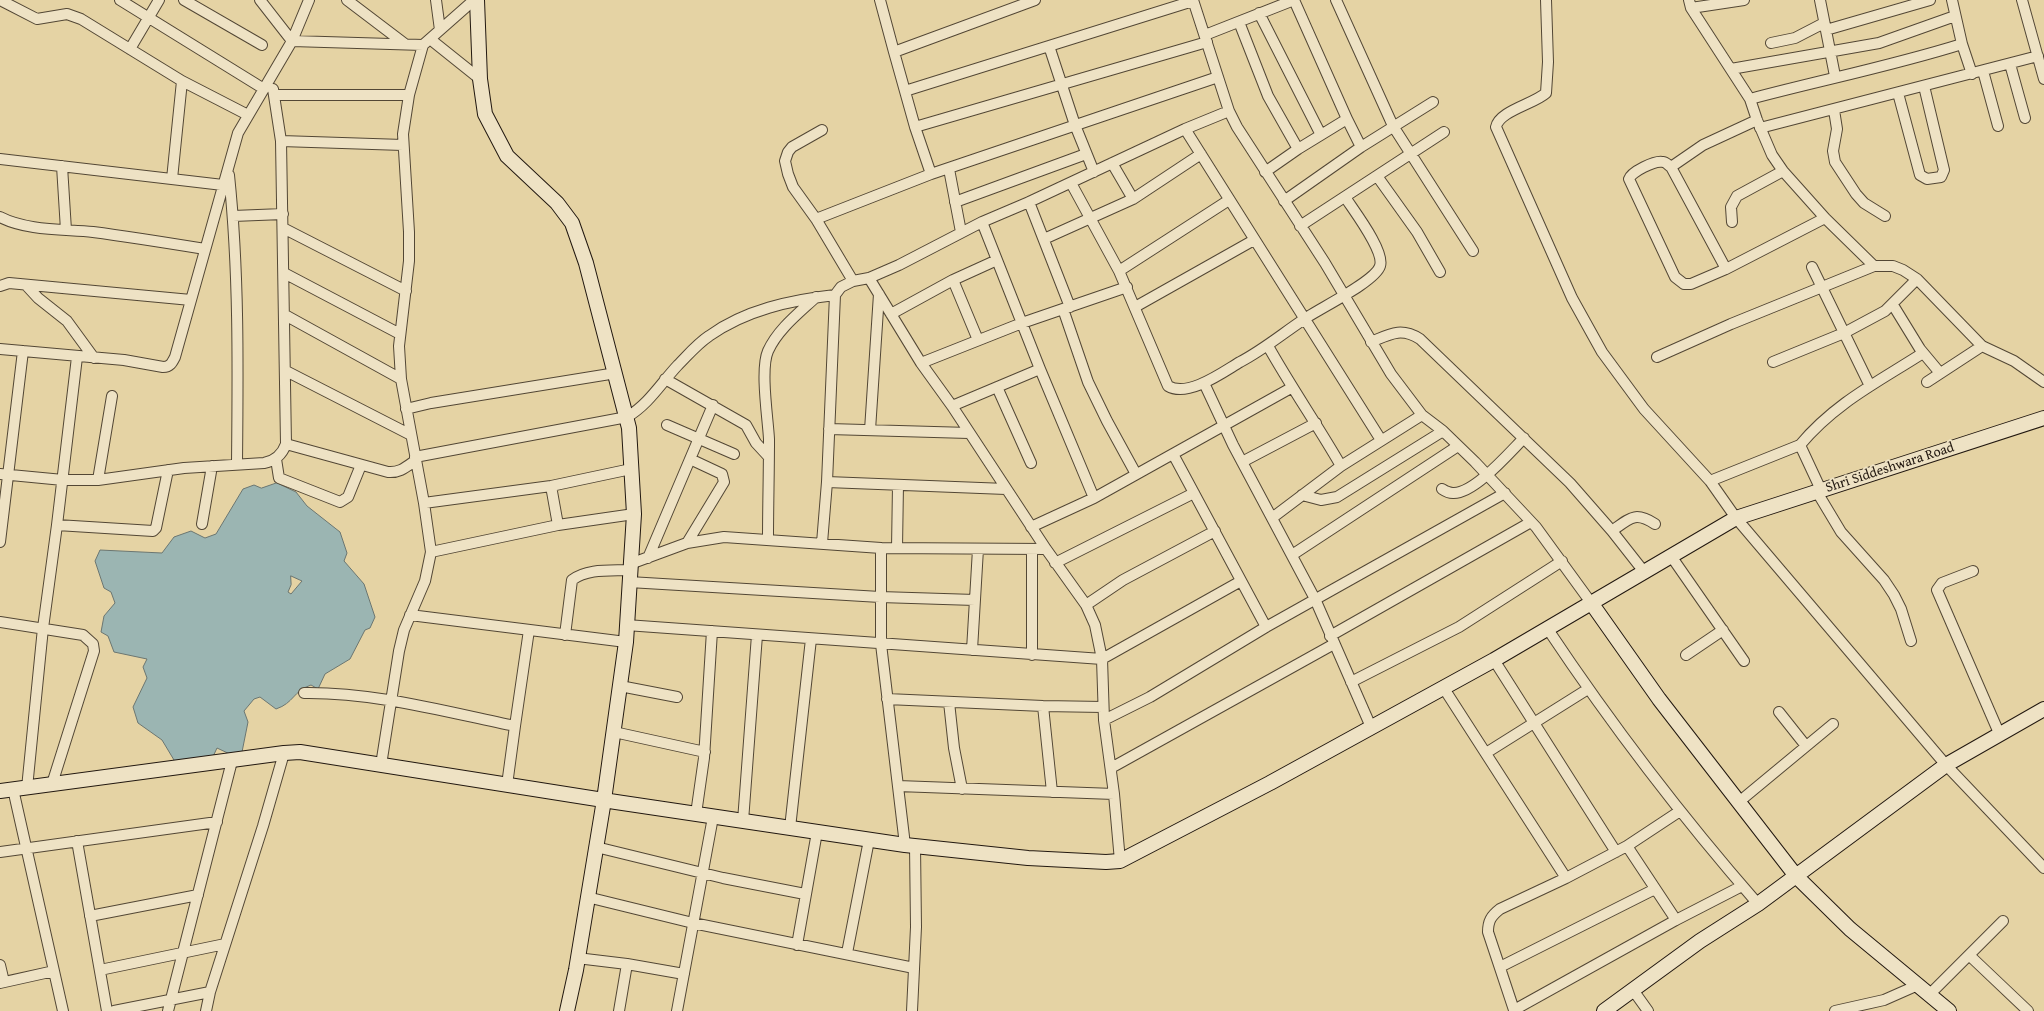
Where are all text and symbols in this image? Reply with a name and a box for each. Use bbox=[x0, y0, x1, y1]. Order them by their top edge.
street label: Shri Siddeshwara Road bbox=[1824, 439, 1956, 497]

